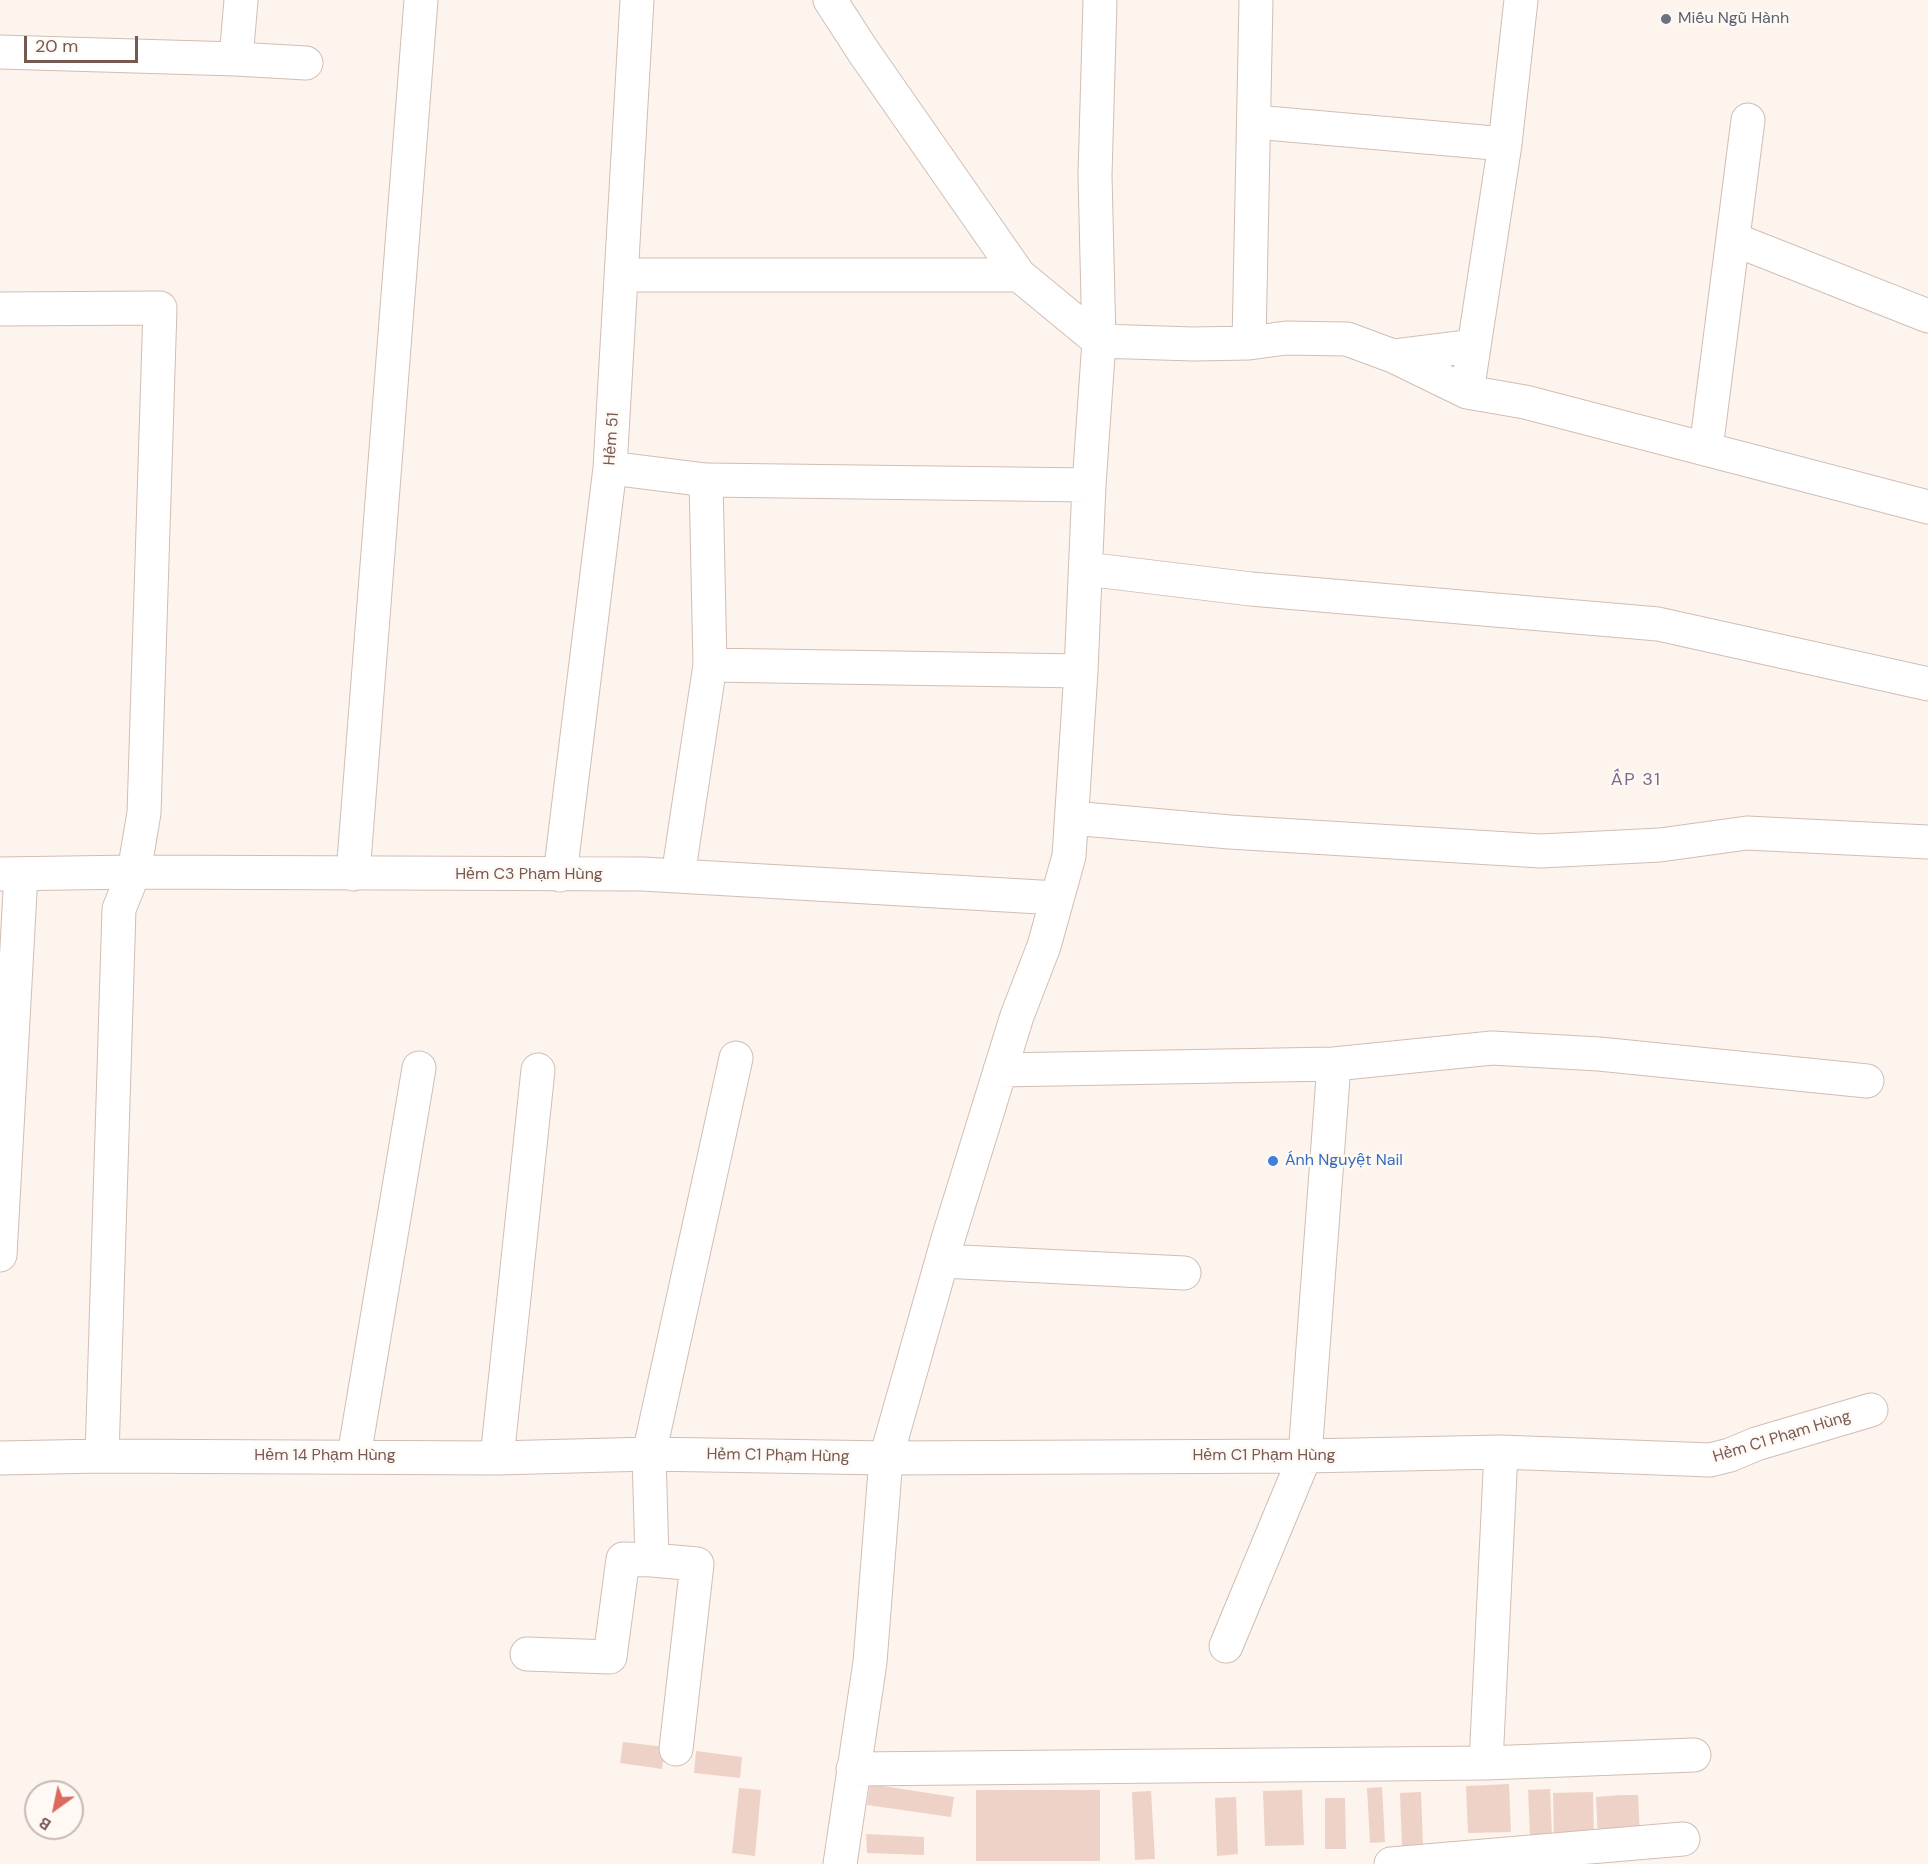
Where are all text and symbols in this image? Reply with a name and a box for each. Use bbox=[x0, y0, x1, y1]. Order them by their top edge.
place label: Miếu Ngũ Hành bbox=[1678, 9, 1789, 29]
marker: Miếu Ngũ Hành bbox=[1659, 12, 1673, 26]
scale bar bbox=[27, 24, 141, 62]
text: 20 m bbox=[35, 34, 78, 58]
street label: Hẻm 51 bbox=[601, 412, 623, 466]
district label: ẤP 31 bbox=[1611, 769, 1661, 791]
street label: Hẻm C3 Phạm Hùng bbox=[455, 865, 603, 885]
place label: Ánh Nguyệt Nail bbox=[1285, 1151, 1403, 1171]
marker: Ánh Nguyệt Nail bbox=[1266, 1154, 1280, 1168]
street label: Hẻm C1 Phạm Hùng bbox=[1711, 1407, 1853, 1467]
street label: Hẻm C1 Phạm Hùng bbox=[706, 1445, 850, 1467]
street label: Hẻm 14 Phạm Hùng bbox=[254, 1446, 396, 1466]
street label: Hẻm C1 Phạm Hùng bbox=[1192, 1446, 1336, 1466]
north arrow bbox=[24, 1780, 84, 1840]
text: B bbox=[35, 1812, 55, 1835]

